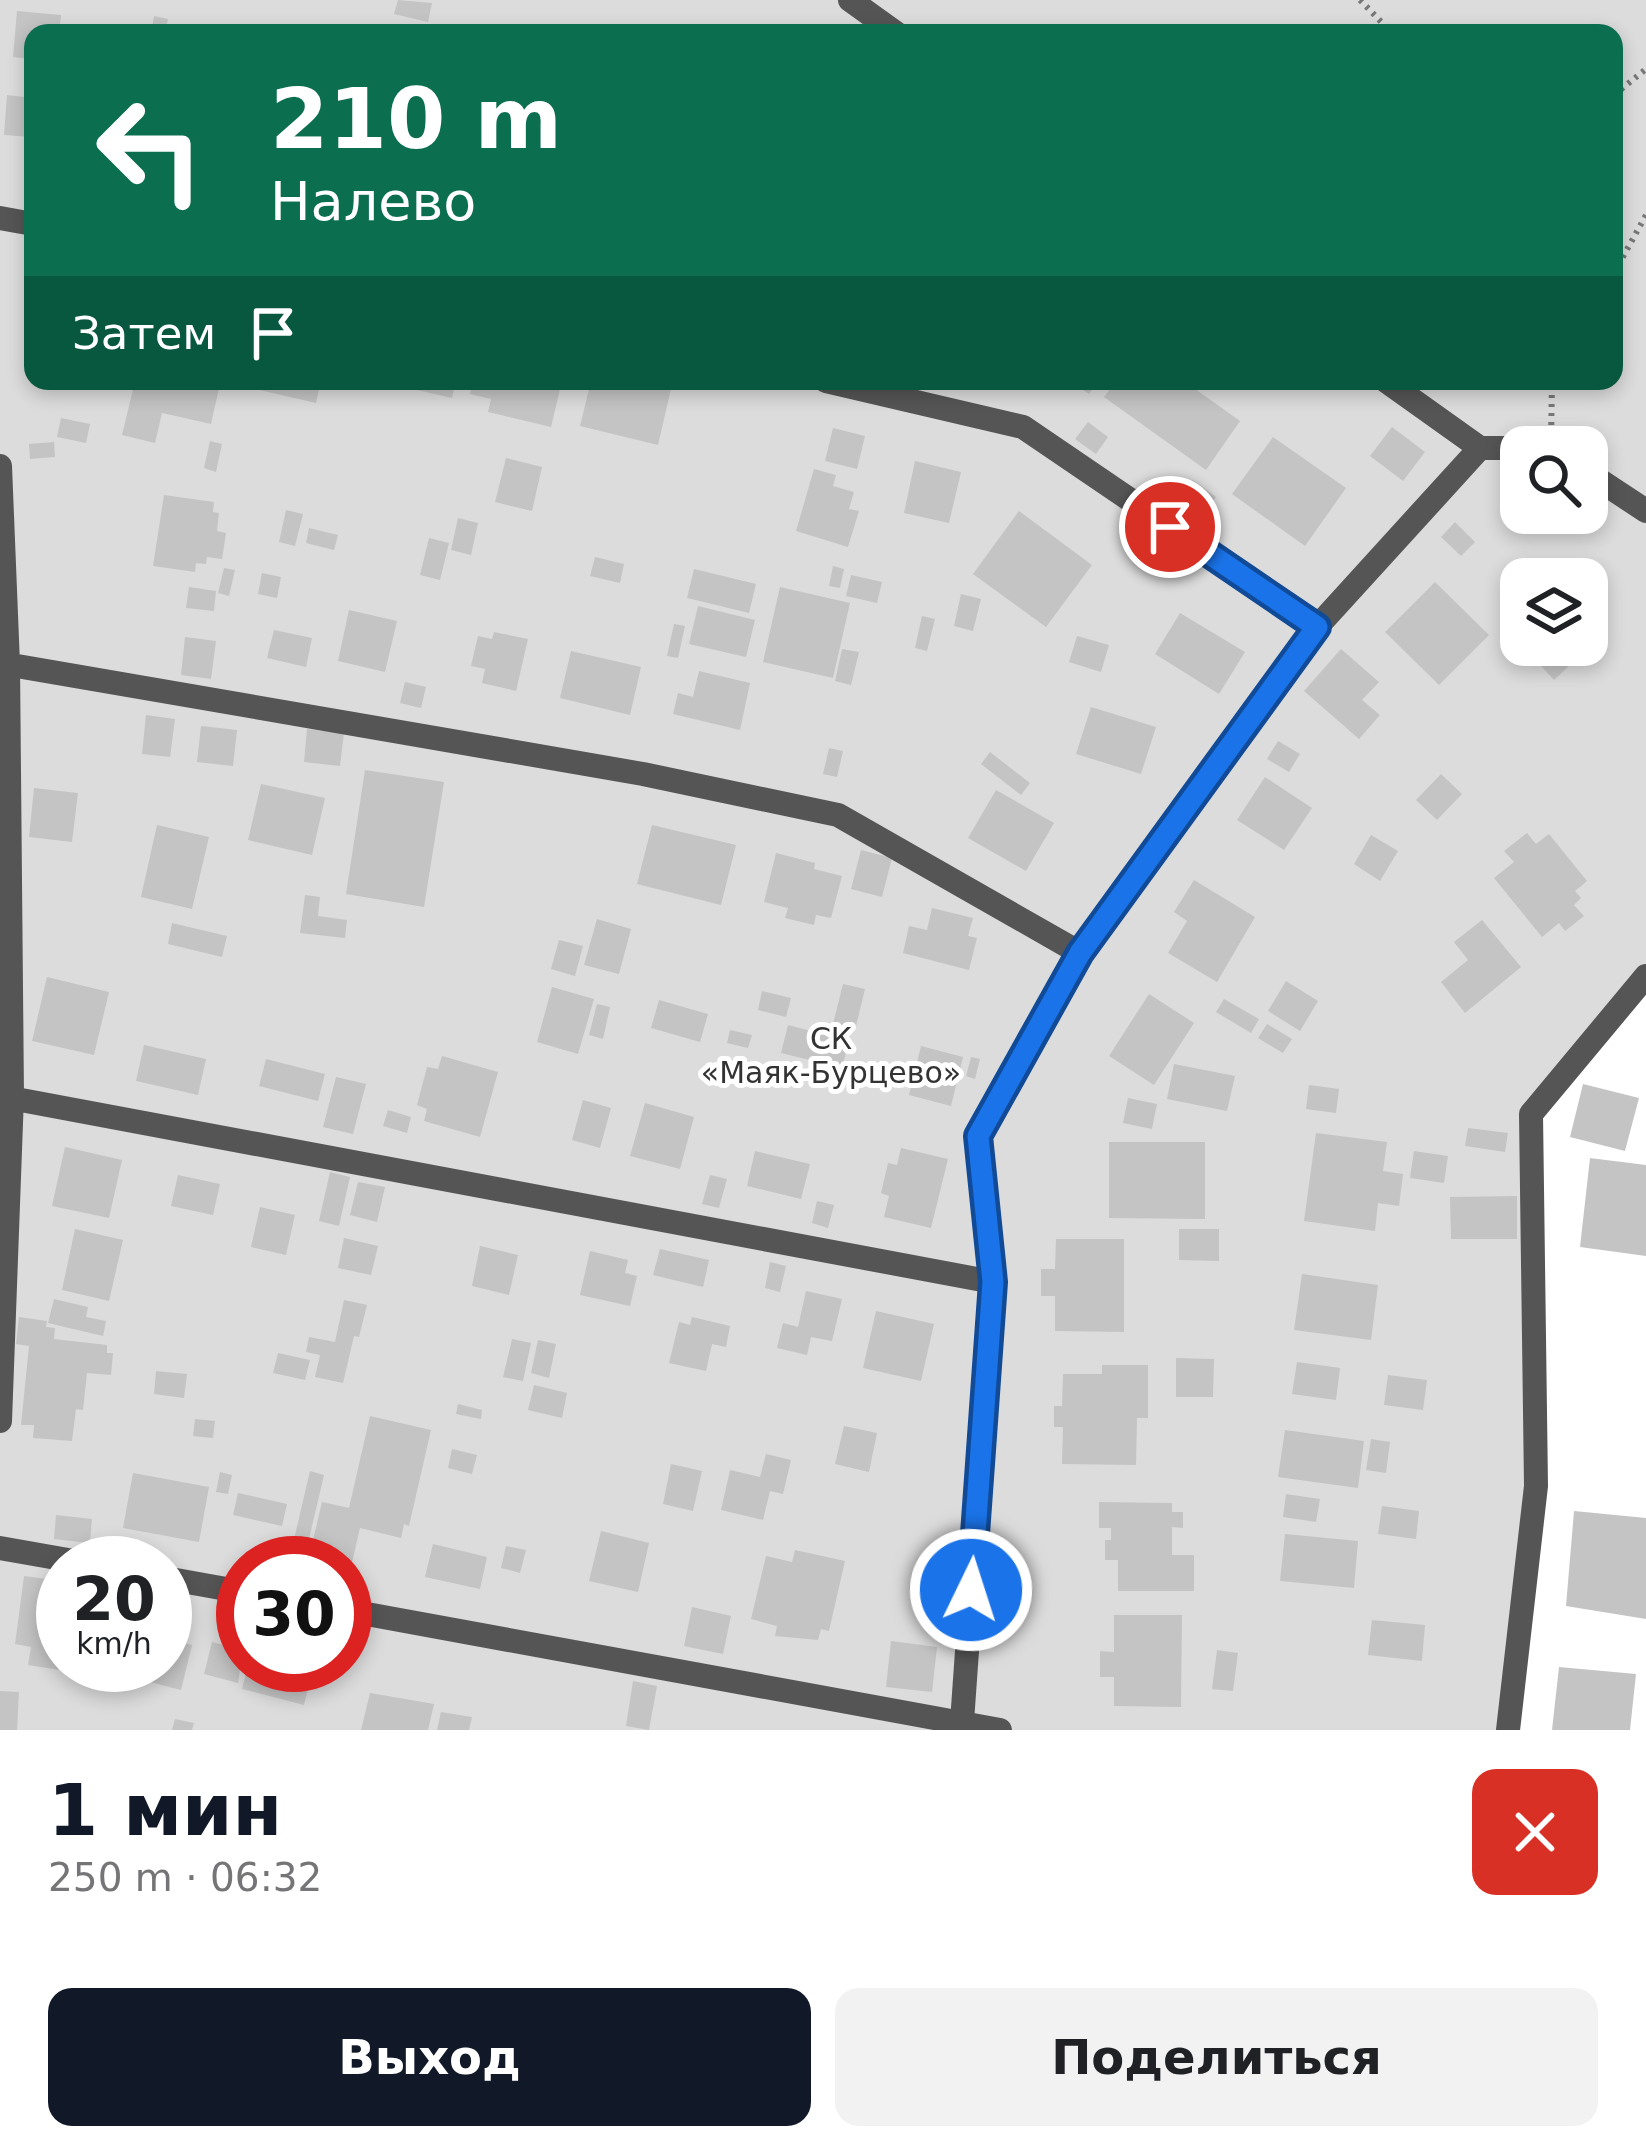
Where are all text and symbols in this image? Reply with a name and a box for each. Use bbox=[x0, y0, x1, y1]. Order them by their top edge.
text: 210 m bbox=[270, 70, 562, 168]
icon: left bbox=[72, 72, 228, 228]
text: Налево bbox=[270, 170, 476, 233]
icon: arrive bbox=[240, 300, 306, 366]
text: Затем bbox=[72, 307, 216, 360]
map controls bbox=[1500, 426, 1608, 666]
button: search bbox=[1500, 426, 1608, 534]
pin bbox=[1119, 476, 1221, 578]
icon: arrive bbox=[1137, 494, 1203, 560]
button: layers bbox=[1500, 558, 1608, 666]
park label: СК «Маяк-Бурцево» bbox=[701, 1021, 961, 1090]
position arrow bbox=[908, 1527, 1034, 1653]
speed limit sign: 30 bbox=[216, 1536, 372, 1692]
text: 20 bbox=[72, 1564, 156, 1634]
text: km/h bbox=[76, 1626, 152, 1661]
text: 1 мин bbox=[48, 1768, 282, 1852]
button: close bbox=[1472, 1769, 1598, 1895]
text: 250 m · 06:32 bbox=[48, 1855, 322, 1900]
button: Выход bbox=[48, 1988, 811, 2126]
button: Поделиться bbox=[835, 1988, 1598, 2126]

